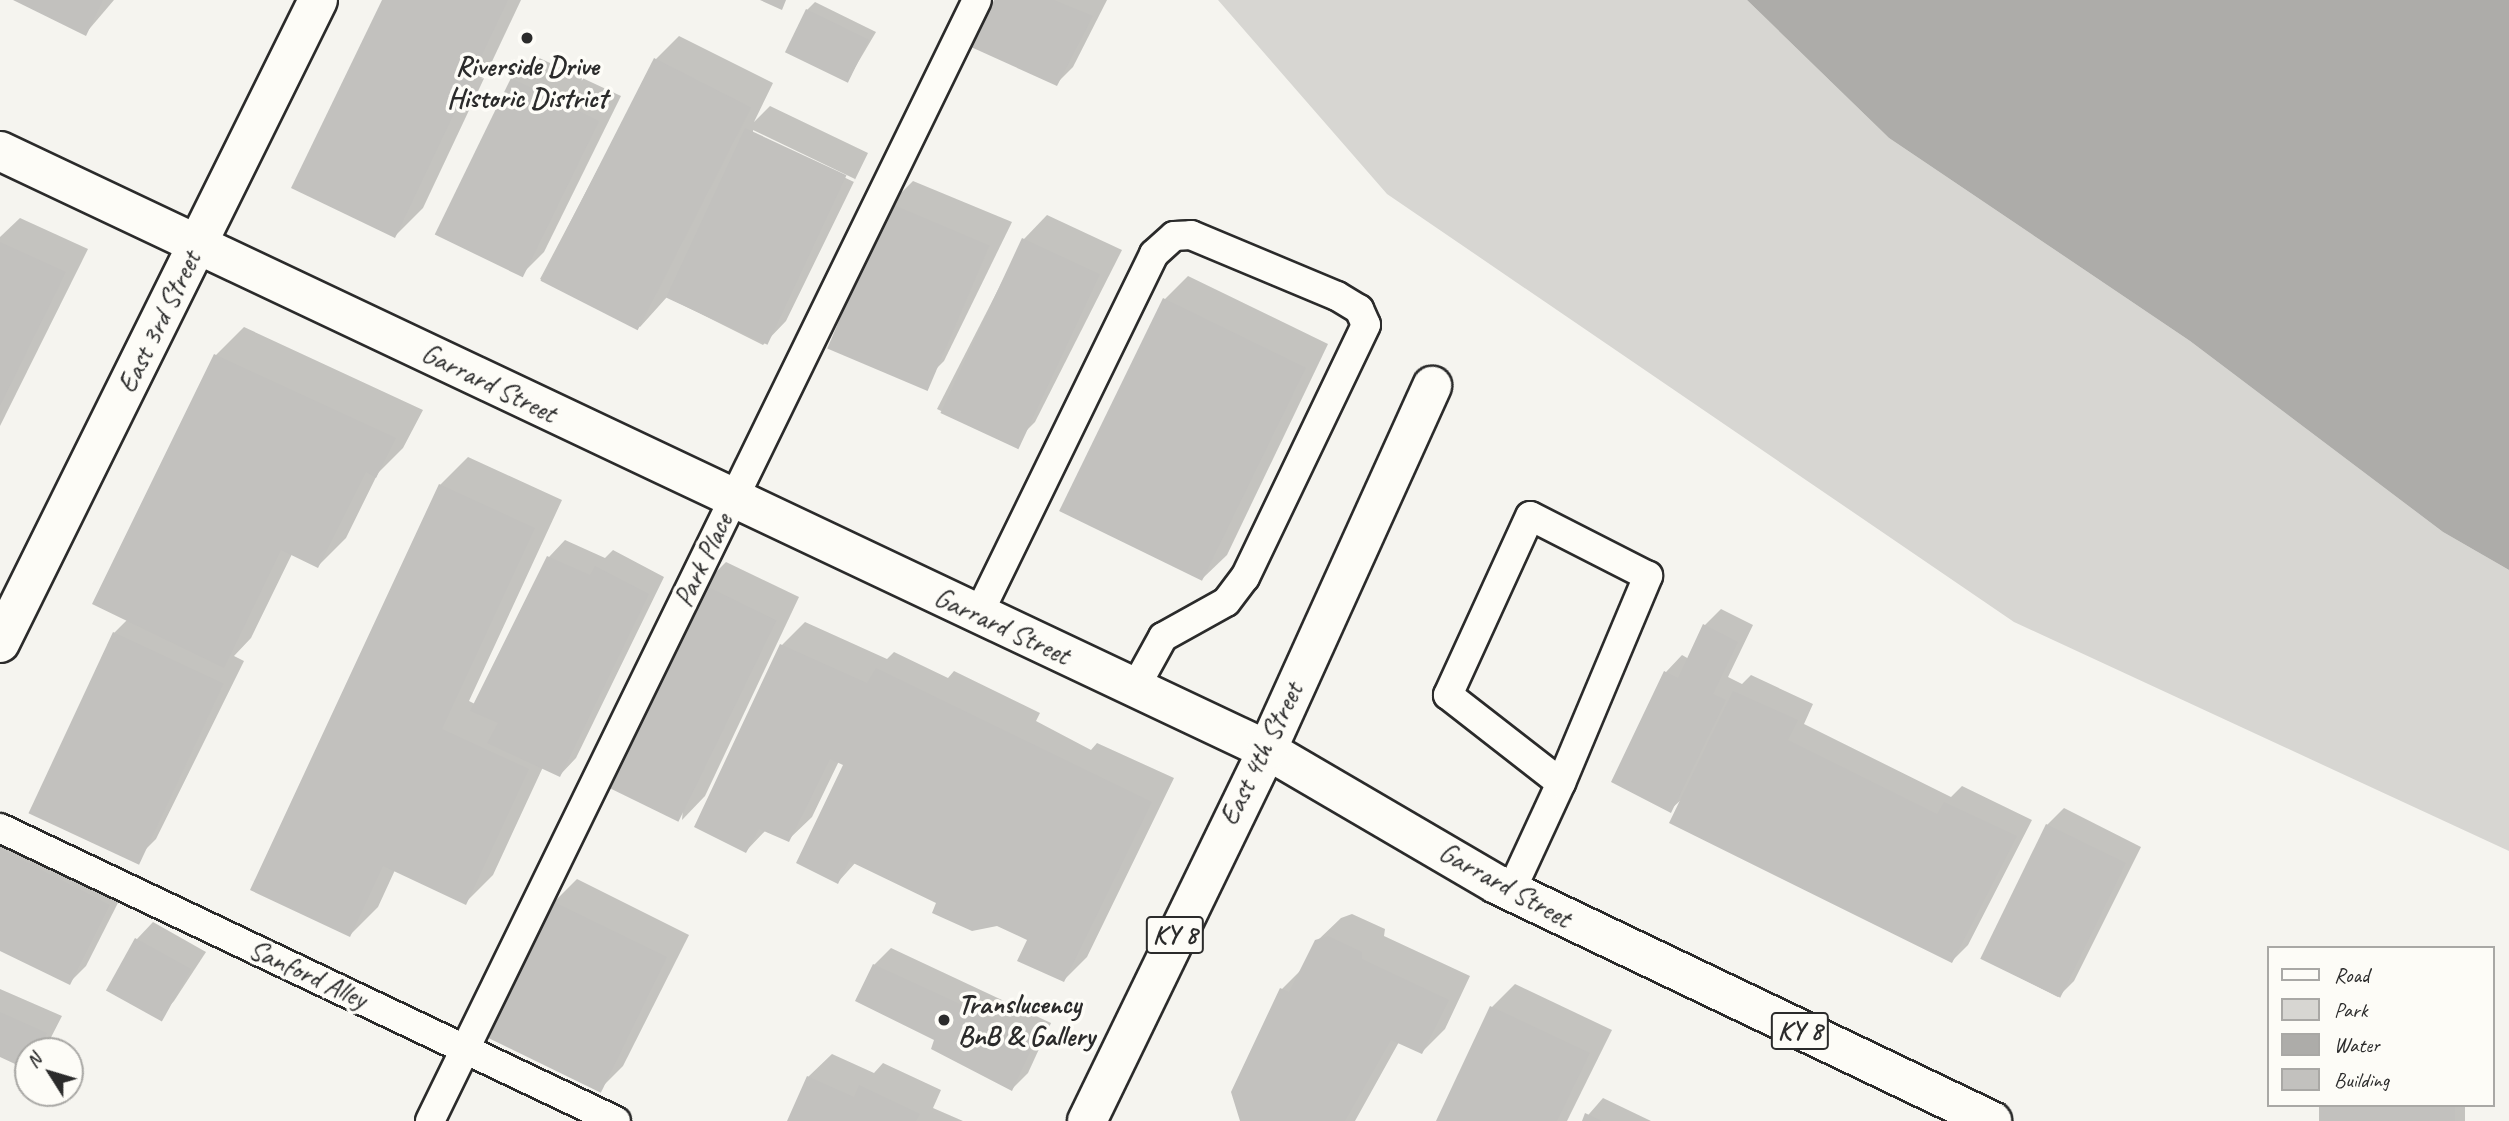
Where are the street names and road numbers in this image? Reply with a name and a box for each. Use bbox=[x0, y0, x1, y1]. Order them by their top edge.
street label: East 3rd Street bbox=[110, 245, 208, 399]
street label: Garrard Street bbox=[416, 336, 562, 430]
street label: Park Place bbox=[666, 508, 740, 612]
street label: Garrard Street bbox=[929, 580, 1075, 672]
street label: East 4th Street bbox=[1212, 677, 1310, 831]
street label: Garrard Street bbox=[1433, 835, 1577, 935]
road number: KY 8 bbox=[1145, 912, 1205, 958]
street label: Sanford Alley bbox=[244, 932, 372, 1016]
road number: KY 8 bbox=[1770, 1008, 1830, 1054]

